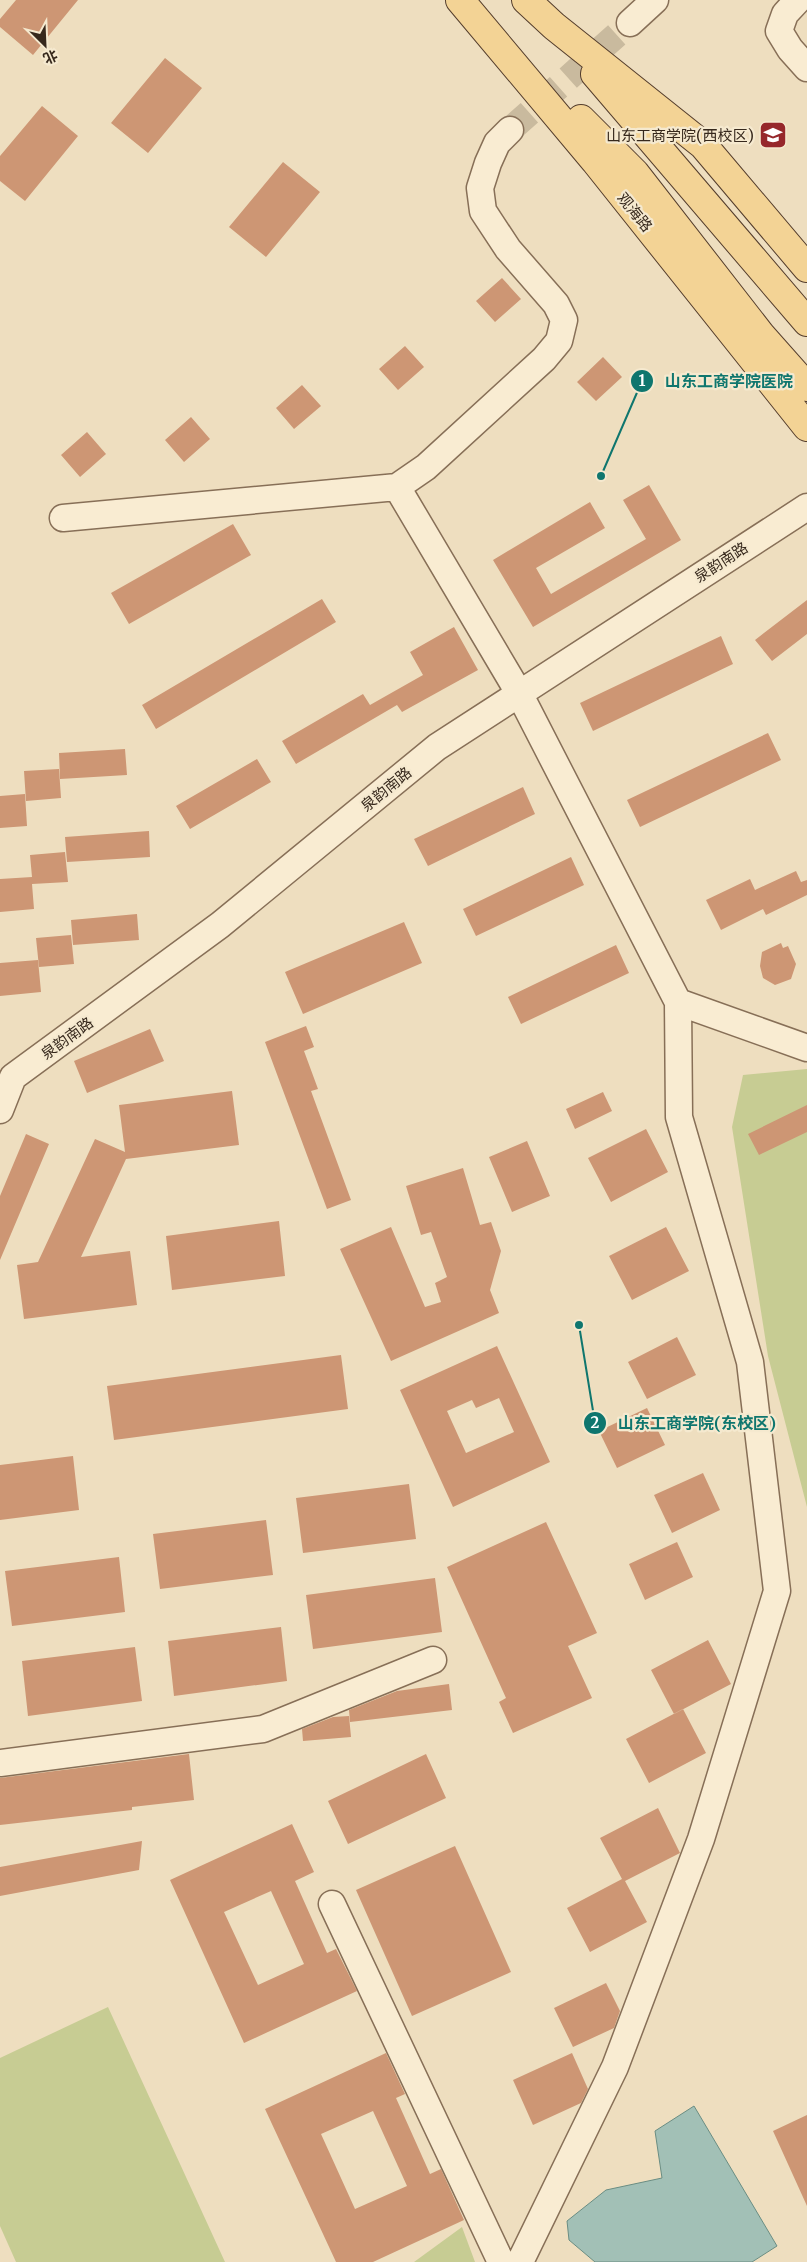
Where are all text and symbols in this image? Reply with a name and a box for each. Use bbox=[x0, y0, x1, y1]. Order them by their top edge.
north arrow bbox=[20, 20, 70, 70]
text: 北 bbox=[40, 46, 60, 68]
school or university icon: 山东工商学院(西校区) bbox=[758, 120, 788, 150]
place label: 山东工商学院(西校区) bbox=[606, 126, 754, 145]
street label: 观海路 bbox=[613, 189, 657, 235]
callout: 山东工商学院医院 bbox=[630, 366, 803, 397]
text: 1 bbox=[639, 371, 646, 390]
text: 山东工商学院医院 bbox=[665, 371, 793, 391]
street label: 泉韵南路 bbox=[691, 538, 751, 586]
street label: 泉韵南路 bbox=[357, 763, 415, 815]
street label: 泉韵南路 bbox=[37, 1013, 97, 1063]
callout: 山东工商学院(东校区) bbox=[582, 1408, 786, 1439]
text: 2 bbox=[591, 1413, 600, 1432]
text: 山东工商学院(东校区) bbox=[618, 1413, 776, 1433]

